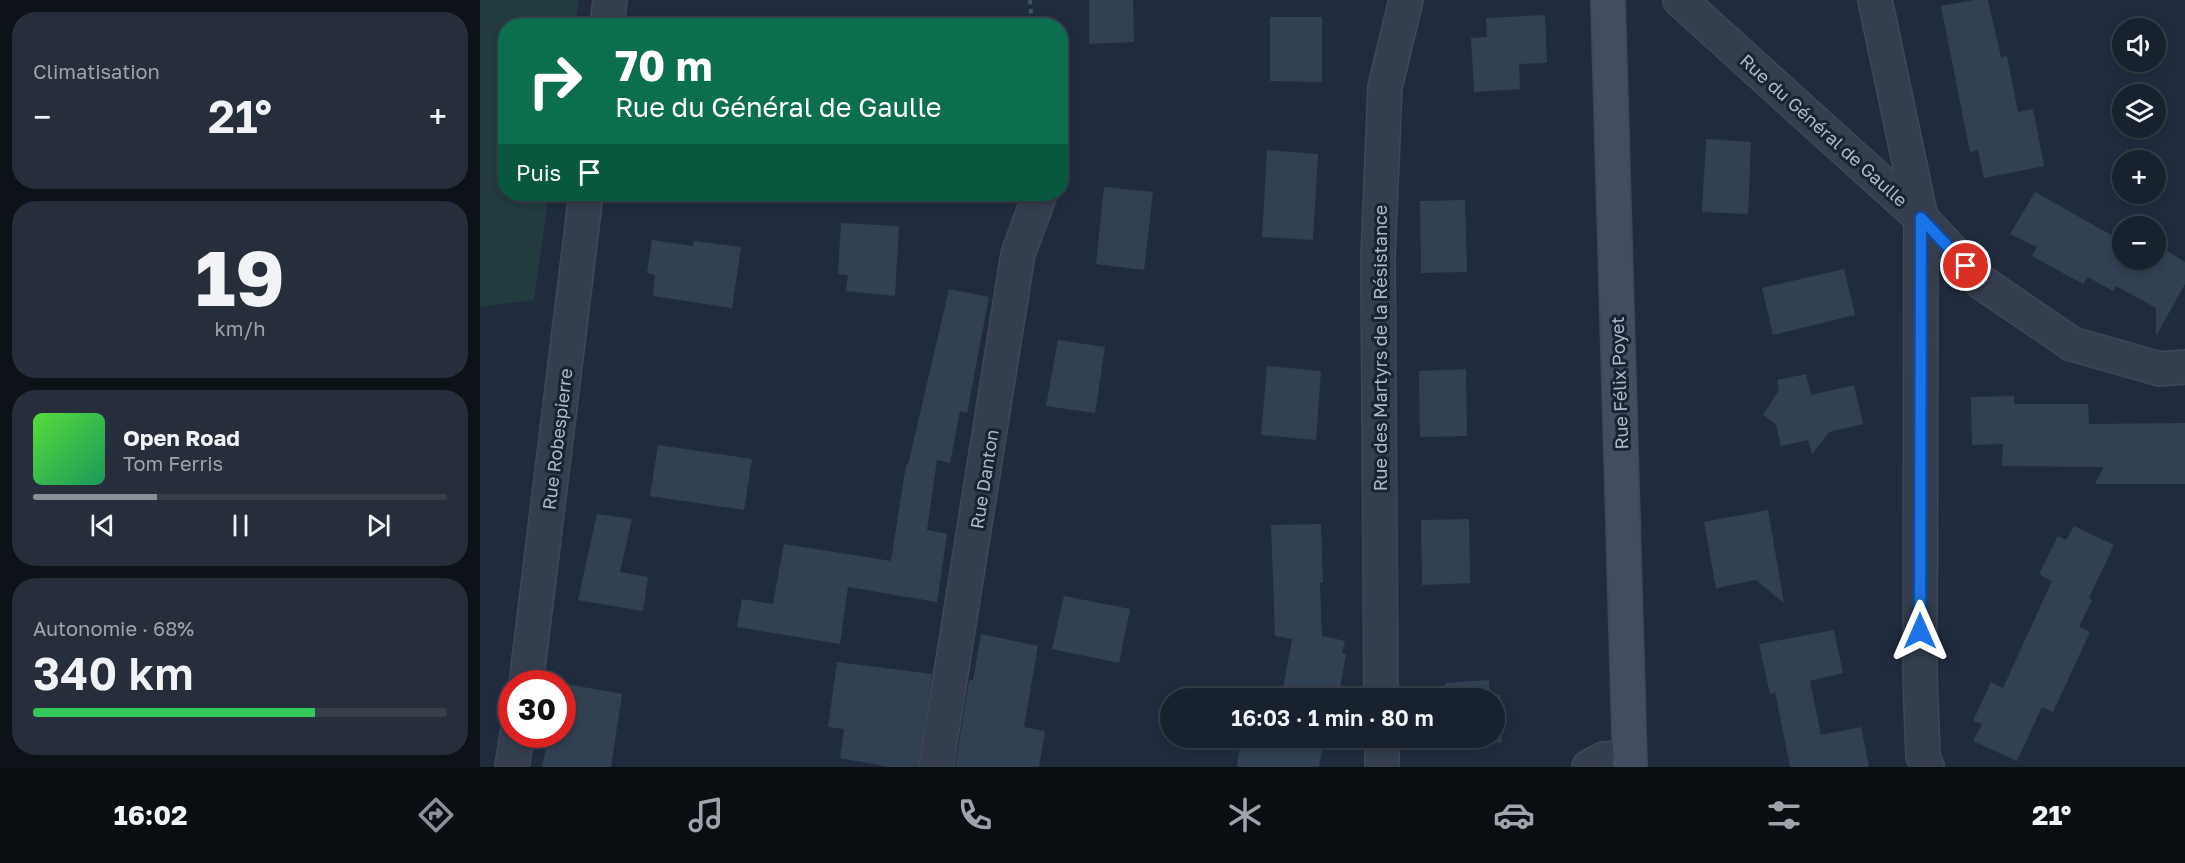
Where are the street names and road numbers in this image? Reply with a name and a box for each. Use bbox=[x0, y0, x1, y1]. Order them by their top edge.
street label: Rue du Général de Gaulle bbox=[1736, 49, 1912, 211]
street label: Rue des Martyrs de la Résistance bbox=[1369, 205, 1391, 491]
street label: Rue Félix Poyet bbox=[1606, 316, 1632, 450]
street label: Rue Robespierre bbox=[537, 367, 577, 511]
street label: Rue Danton bbox=[965, 428, 1003, 530]

